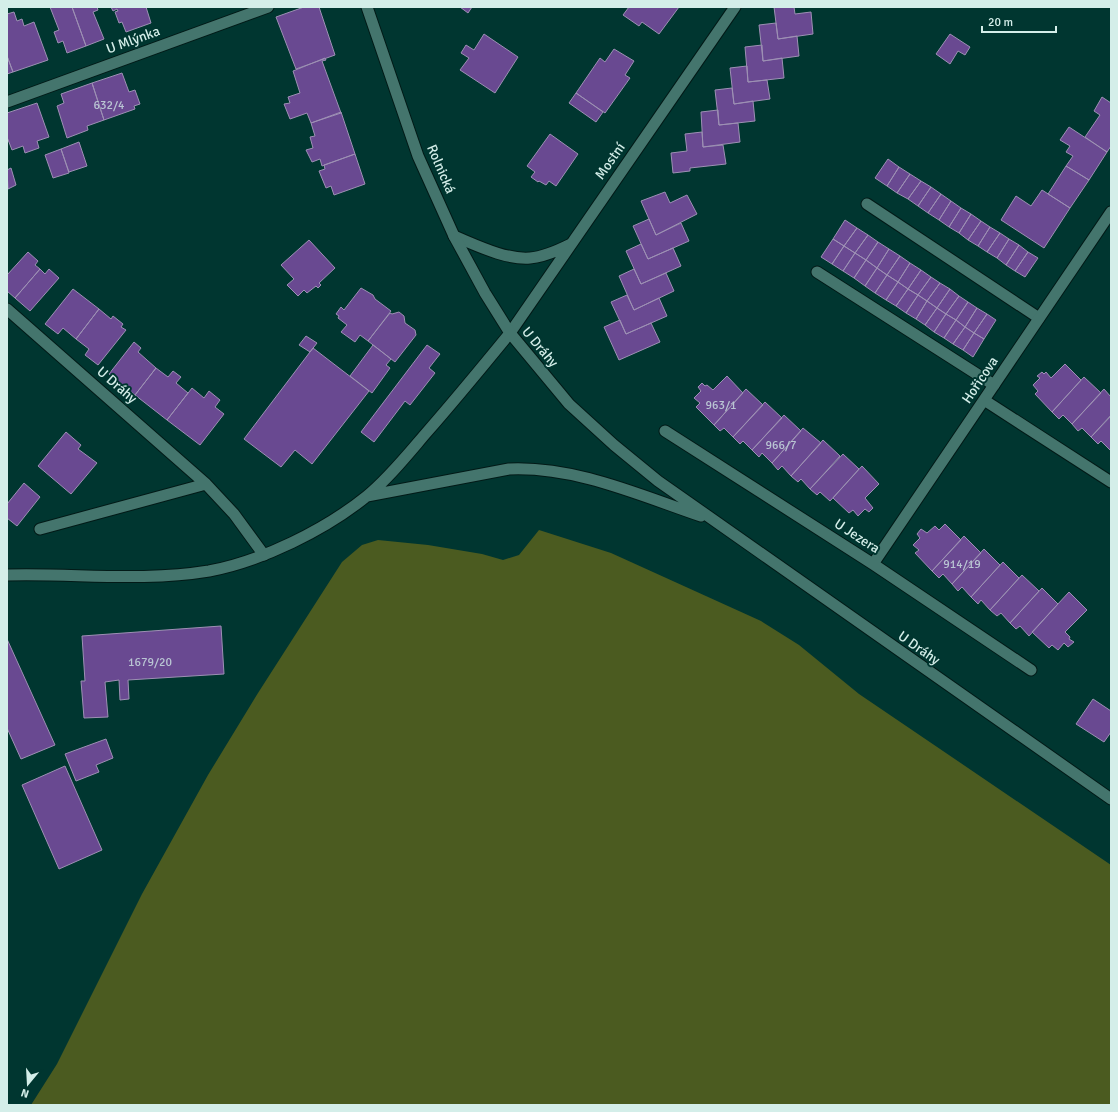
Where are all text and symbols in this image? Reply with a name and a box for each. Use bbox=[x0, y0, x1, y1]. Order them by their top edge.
scale bar bbox=[982, 8, 1056, 34]
text: 20 m bbox=[988, 15, 1013, 30]
street label: U Mlýnka bbox=[104, 22, 162, 58]
house number: 632/4 bbox=[94, 98, 125, 113]
street label: Mostní bbox=[591, 139, 629, 183]
street label: Rolnická bbox=[423, 142, 459, 196]
street label: U Dráhy bbox=[518, 323, 562, 371]
street label: Hořicova bbox=[958, 353, 1002, 407]
street label: U Dráhy bbox=[93, 363, 141, 407]
house number: 963/1 bbox=[706, 398, 736, 413]
house number: 966/7 bbox=[766, 438, 796, 453]
street label: U Jezera bbox=[831, 515, 883, 557]
house number: 914/19 bbox=[943, 557, 981, 572]
street label: U Dráhy bbox=[895, 627, 944, 669]
house number: 1679/20 bbox=[128, 655, 172, 670]
north arrow bbox=[8, 1064, 48, 1104]
text: N bbox=[19, 1086, 31, 1100]

